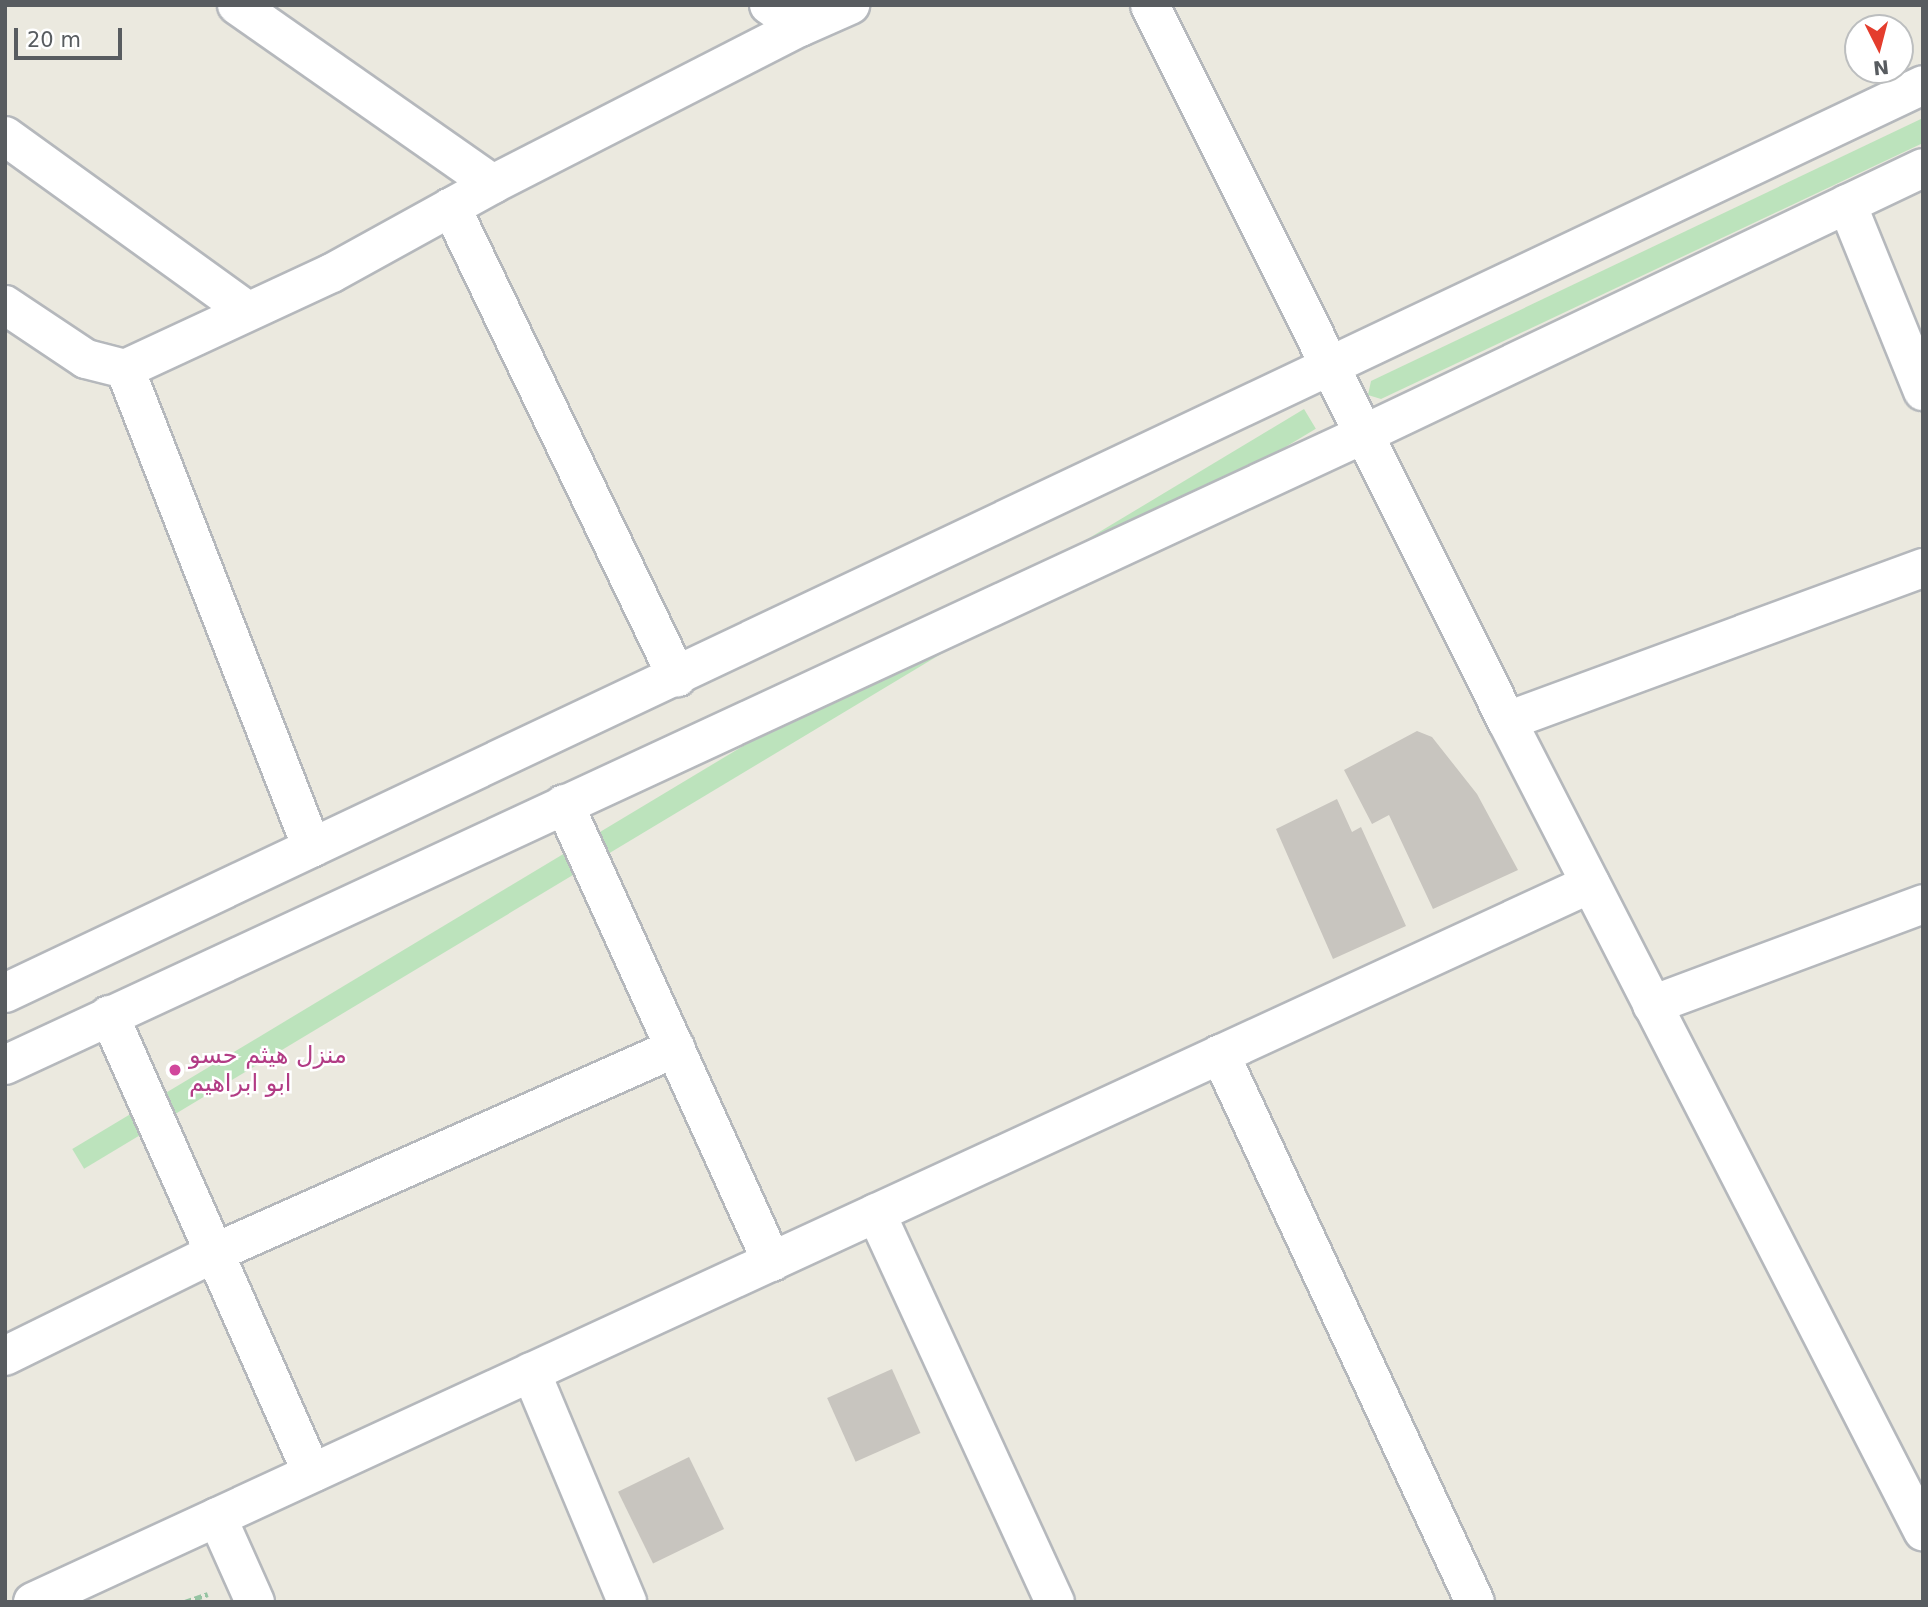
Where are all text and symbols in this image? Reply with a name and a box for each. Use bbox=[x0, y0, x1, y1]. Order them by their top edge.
scale bar bbox=[18, 14, 126, 58]
north arrow bbox=[1844, 14, 1914, 84]
text: 20 m bbox=[27, 28, 81, 52]
text: N bbox=[1872, 56, 1890, 80]
place label: منزل هيثم حسو ابو ابراهيم bbox=[189, 1042, 347, 1098]
marker: منزل هيثم حسو ابو ابراهيم bbox=[167, 1062, 183, 1078]

